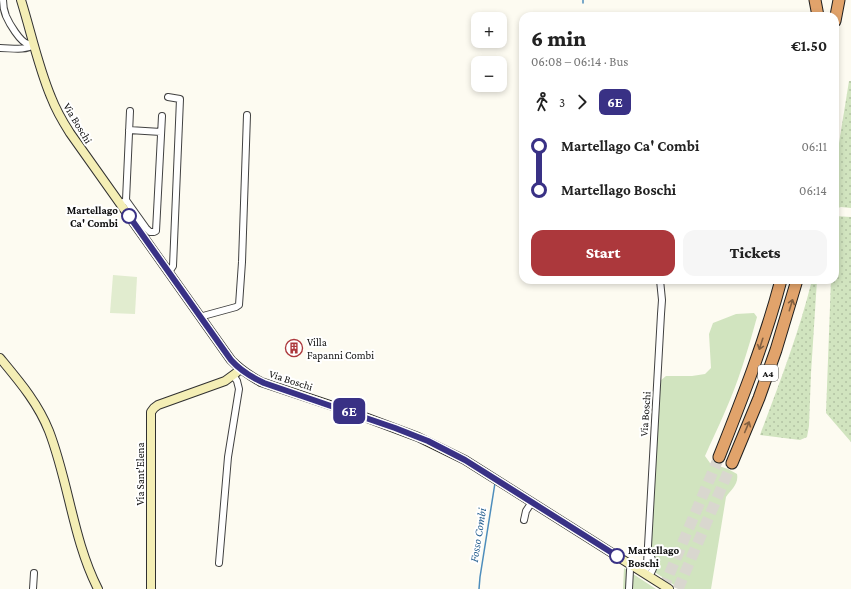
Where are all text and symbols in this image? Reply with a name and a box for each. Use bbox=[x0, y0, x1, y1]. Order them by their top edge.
map controls bbox=[471, 12, 507, 92]
button: + bbox=[471, 12, 507, 48]
text: 6 min bbox=[531, 26, 586, 51]
text: €1.50 bbox=[791, 38, 827, 54]
text: 06:08 – 06:14 · Bus bbox=[531, 54, 628, 69]
button: − bbox=[471, 56, 507, 92]
icon: walk bbox=[531, 91, 553, 113]
icon: forward bbox=[571, 91, 593, 113]
text: 6E bbox=[607, 94, 623, 110]
text: 3 bbox=[559, 95, 565, 110]
street label: Via Boschi bbox=[61, 101, 95, 146]
text: Martellago Ca' Combi bbox=[561, 138, 699, 154]
text: 06:11 bbox=[801, 139, 827, 154]
text: Martellago Boschi bbox=[561, 182, 676, 198]
text: 06:14 bbox=[799, 183, 827, 198]
place label: Martellago Ca' Combi bbox=[67, 204, 119, 229]
marker: Martellago Ca' Combi bbox=[121, 208, 137, 224]
button: Start bbox=[531, 230, 675, 276]
button: Tickets bbox=[683, 230, 827, 276]
one-way arrow bbox=[788, 298, 795, 311]
place label: Villa Fapanni Combi bbox=[307, 336, 374, 362]
building icon: Villa Fapanni Combi bbox=[284, 338, 304, 358]
one-way arrow bbox=[757, 338, 765, 350]
road number: A4 bbox=[758, 365, 778, 381]
street label: Via Boschi bbox=[268, 367, 314, 393]
street label: Via Boschi bbox=[637, 391, 653, 437]
line badge: 6E bbox=[331, 398, 367, 424]
text: 6E bbox=[341, 403, 357, 419]
one-way arrow bbox=[743, 421, 751, 433]
street label: Via Sant'Elena bbox=[134, 442, 146, 506]
water label: Fosso Combi bbox=[467, 506, 489, 563]
place label: Martellago Boschi bbox=[628, 544, 680, 569]
marker: Martellago Boschi bbox=[609, 548, 625, 564]

